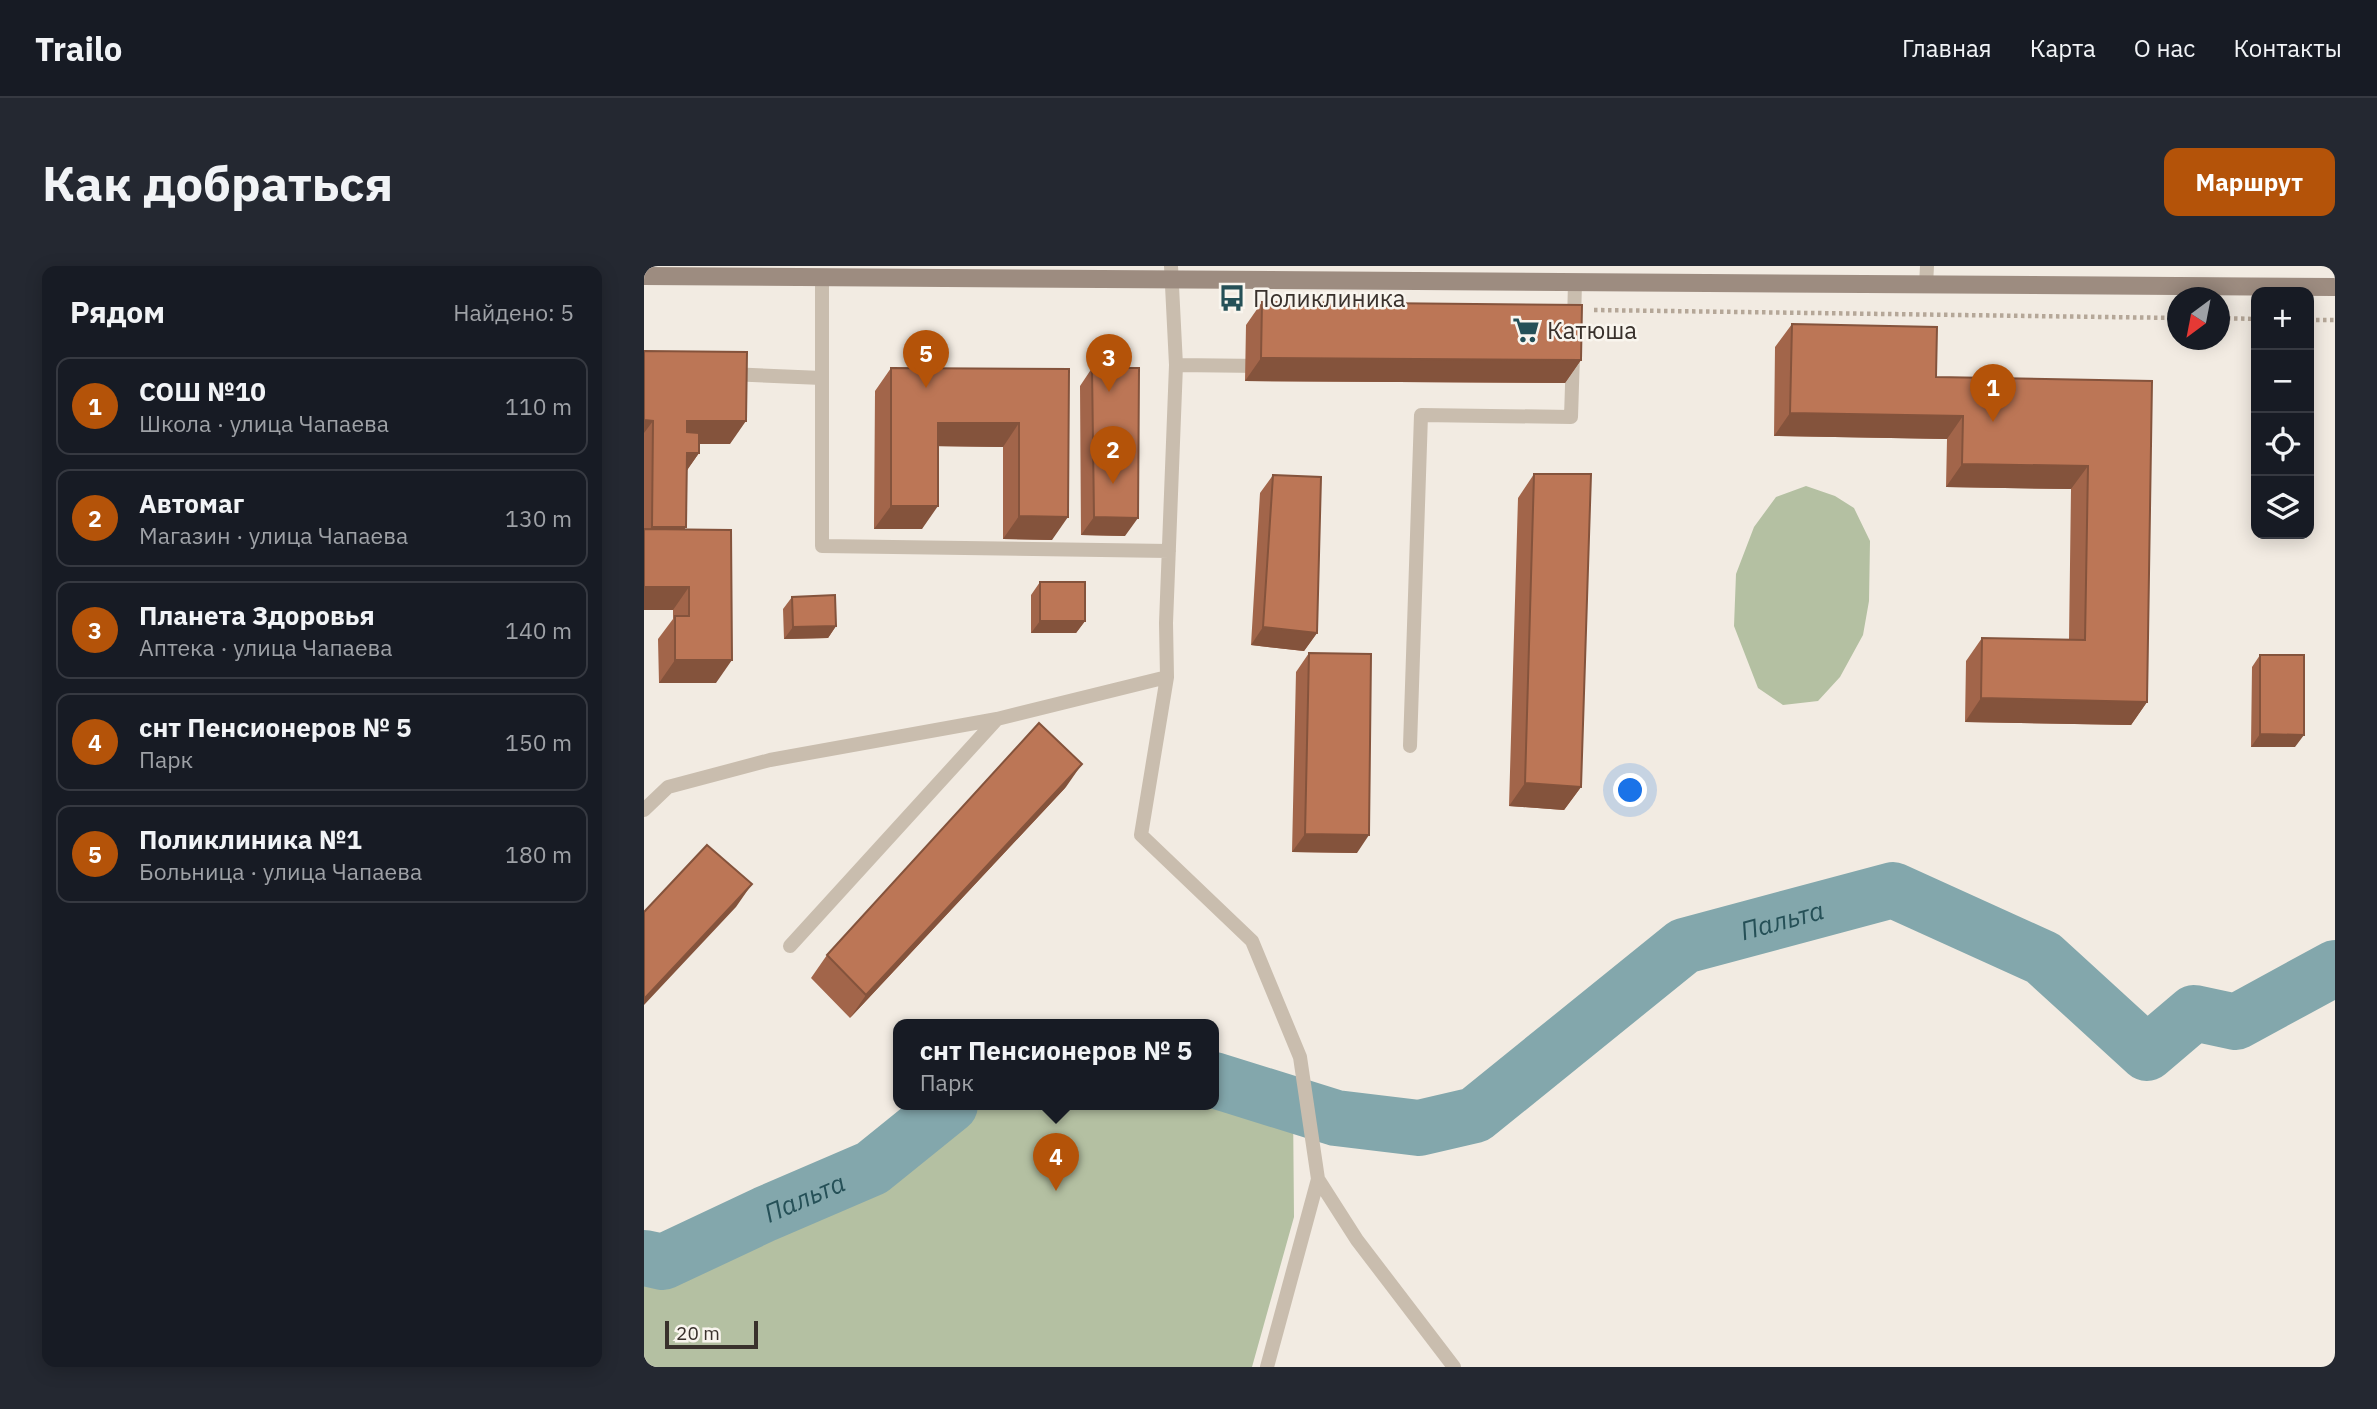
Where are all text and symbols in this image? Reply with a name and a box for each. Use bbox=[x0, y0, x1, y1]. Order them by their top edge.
text: Trailo bbox=[35, 27, 122, 70]
text: Главная bbox=[1902, 32, 1992, 64]
text: Карта bbox=[2030, 32, 2096, 64]
text: О нас bbox=[2134, 32, 2195, 64]
text: Контакты bbox=[2233, 32, 2342, 64]
button: Маршрут bbox=[2164, 148, 2335, 216]
text: Как добраться bbox=[42, 151, 393, 214]
place label: Поликлиника bbox=[1253, 282, 1406, 314]
bus stop icon: Поликлиника bbox=[1217, 283, 1247, 313]
north arrow bbox=[2167, 287, 2230, 350]
map controls bbox=[2251, 287, 2314, 539]
button: + bbox=[2251, 287, 2314, 350]
text: Рядом bbox=[70, 292, 165, 331]
text: Найдено: 5 bbox=[453, 297, 574, 327]
place label: Катюша bbox=[1547, 314, 1637, 346]
supermarket icon: Катюша bbox=[1511, 315, 1541, 345]
pin: 5 bbox=[903, 330, 949, 388]
pin: 3 bbox=[1086, 334, 1132, 392]
button: − bbox=[2251, 350, 2314, 413]
pin: 1 bbox=[1970, 364, 2016, 422]
text: СОШ №10 bbox=[139, 374, 266, 408]
text: 1 bbox=[88, 391, 102, 421]
text: 110 m bbox=[505, 391, 572, 421]
text: Школа · улица Чапаева bbox=[139, 408, 389, 438]
button: locate bbox=[2251, 413, 2314, 476]
pin: 2 bbox=[1090, 426, 1136, 484]
button: layers bbox=[2251, 476, 2314, 539]
text: Автомаг bbox=[139, 486, 244, 520]
text: 2 bbox=[88, 503, 102, 533]
text: 130 m bbox=[505, 503, 572, 533]
text: Магазин · улица Чапаева bbox=[139, 520, 408, 550]
text: Планета Здоровья bbox=[139, 598, 375, 632]
text: 3 bbox=[88, 615, 102, 645]
text: 140 m bbox=[505, 615, 572, 645]
text: Аптека · улица Чапаева bbox=[139, 632, 393, 662]
text: снт Пенсионеров № 5 bbox=[139, 710, 412, 744]
text: 4 bbox=[88, 727, 102, 757]
text: 150 m bbox=[505, 727, 572, 757]
text: Парк bbox=[139, 744, 193, 774]
your location bbox=[1613, 773, 1647, 807]
text: Поликлиника №1 bbox=[139, 822, 362, 856]
text: 5 bbox=[88, 839, 102, 869]
text: 180 m bbox=[505, 839, 572, 869]
text: Больница · улица Чапаева bbox=[139, 856, 422, 886]
water label: Пальта bbox=[1736, 892, 1828, 947]
popup bbox=[893, 1019, 1219, 1110]
text: снт Пенсионеров № 5 bbox=[920, 1033, 1192, 1067]
text: Парк bbox=[920, 1067, 974, 1097]
pin: 4 bbox=[1033, 1133, 1079, 1191]
water label: Пальта bbox=[758, 1165, 850, 1230]
scale bar bbox=[665, 1318, 758, 1350]
text: 20 m bbox=[676, 1321, 720, 1345]

